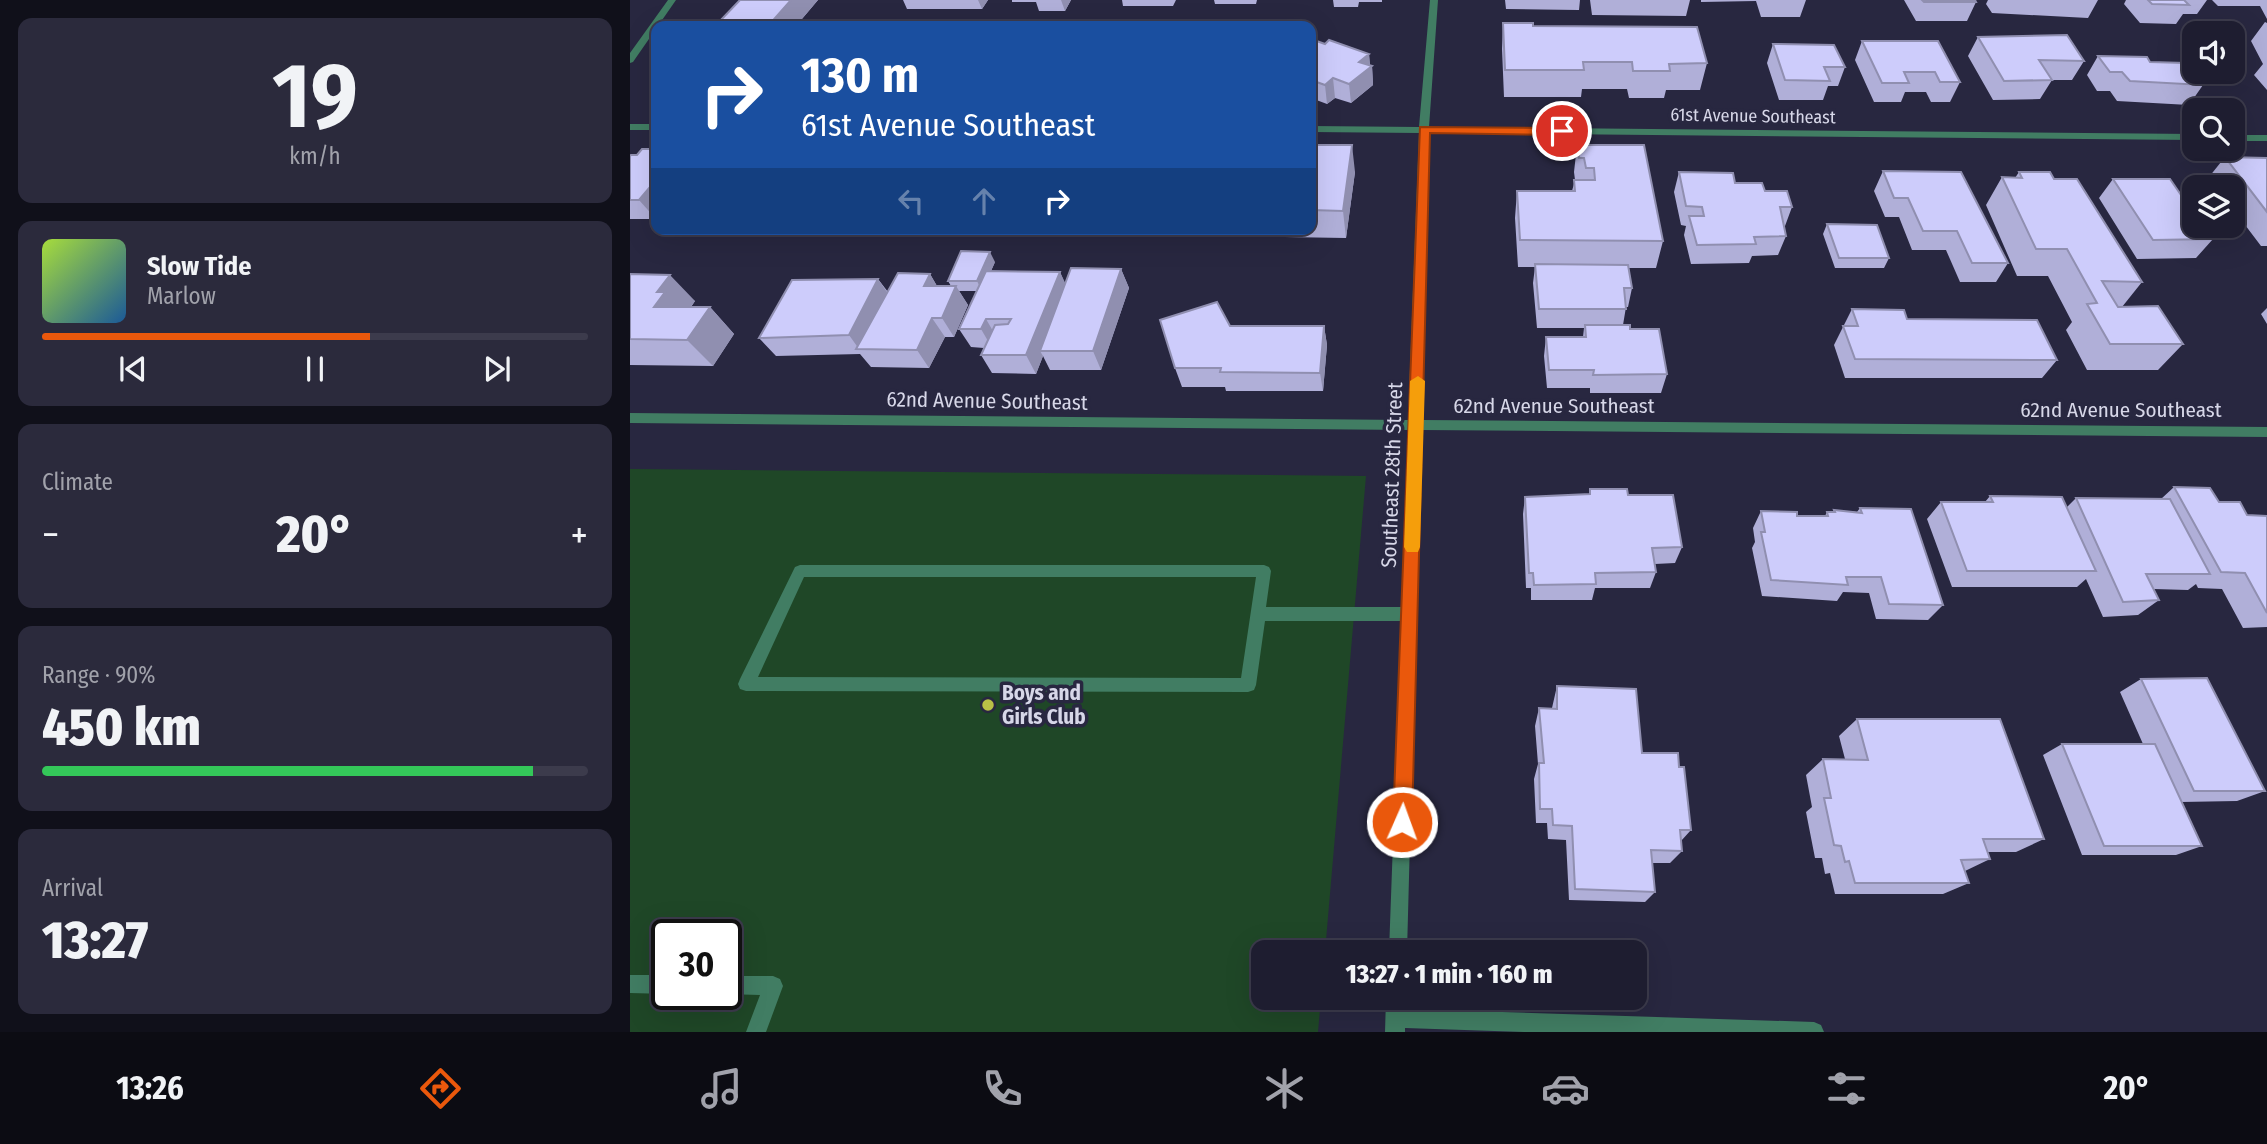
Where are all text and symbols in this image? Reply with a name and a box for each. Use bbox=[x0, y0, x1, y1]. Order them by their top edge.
map controls bbox=[2182, 21, 2245, 238]
button: sound bbox=[2182, 21, 2245, 84]
text: 19 bbox=[272, 42, 358, 151]
text: 130 m bbox=[801, 46, 919, 105]
icon: right bbox=[686, 49, 777, 140]
button: search bbox=[2182, 98, 2245, 161]
pin bbox=[1532, 101, 1592, 161]
street label: 61st Avenue Southeast bbox=[1670, 104, 1836, 128]
text: 61st Avenue Southeast bbox=[801, 106, 1095, 144]
icon: arrive bbox=[1543, 112, 1581, 150]
text: km/h bbox=[289, 142, 341, 170]
button: layers bbox=[2182, 175, 2245, 238]
icon: left bbox=[892, 182, 930, 220]
icon: ahead bbox=[965, 182, 1003, 220]
icon: right bbox=[1038, 182, 1076, 220]
text: Slow Tide bbox=[147, 251, 251, 282]
text: Marlow bbox=[147, 282, 216, 310]
icon: previous bbox=[114, 350, 152, 388]
icon: pause bbox=[296, 350, 334, 388]
icon: next bbox=[478, 350, 516, 388]
street label: Southeast 28th Street bbox=[1376, 382, 1408, 568]
street label: 62nd Avenue Southeast bbox=[886, 386, 1088, 416]
street label: 62nd Avenue Southeast bbox=[1453, 393, 1655, 419]
street label: 62nd Avenue Southeast bbox=[2020, 397, 2222, 423]
text: Climate bbox=[42, 468, 113, 496]
text: 20° bbox=[276, 503, 354, 566]
text: − bbox=[42, 512, 59, 558]
text: + bbox=[571, 512, 588, 558]
text: Range · 90% bbox=[42, 661, 156, 689]
place label: Boys and Girls Club bbox=[1002, 680, 1086, 730]
text: 450 km bbox=[42, 696, 201, 759]
marker: Boys and Girls Club bbox=[980, 697, 996, 713]
position arrow bbox=[1365, 785, 1439, 859]
text: Arrival bbox=[42, 874, 103, 902]
text: 13:27 bbox=[42, 909, 148, 972]
speed limit sign: 30 bbox=[651, 919, 742, 1010]
text: 13:27 · 1 min · 160 m bbox=[1346, 959, 1552, 990]
icon: directions bbox=[416, 1064, 465, 1113]
icon: music bbox=[697, 1064, 746, 1113]
icon: phone bbox=[978, 1064, 1027, 1113]
icon: climate bbox=[1260, 1064, 1309, 1113]
icon: car bbox=[1541, 1064, 1590, 1113]
icon: filters bbox=[1822, 1064, 1871, 1113]
text: 13:26 bbox=[116, 1069, 184, 1107]
text: 20° bbox=[2104, 1069, 2151, 1107]

